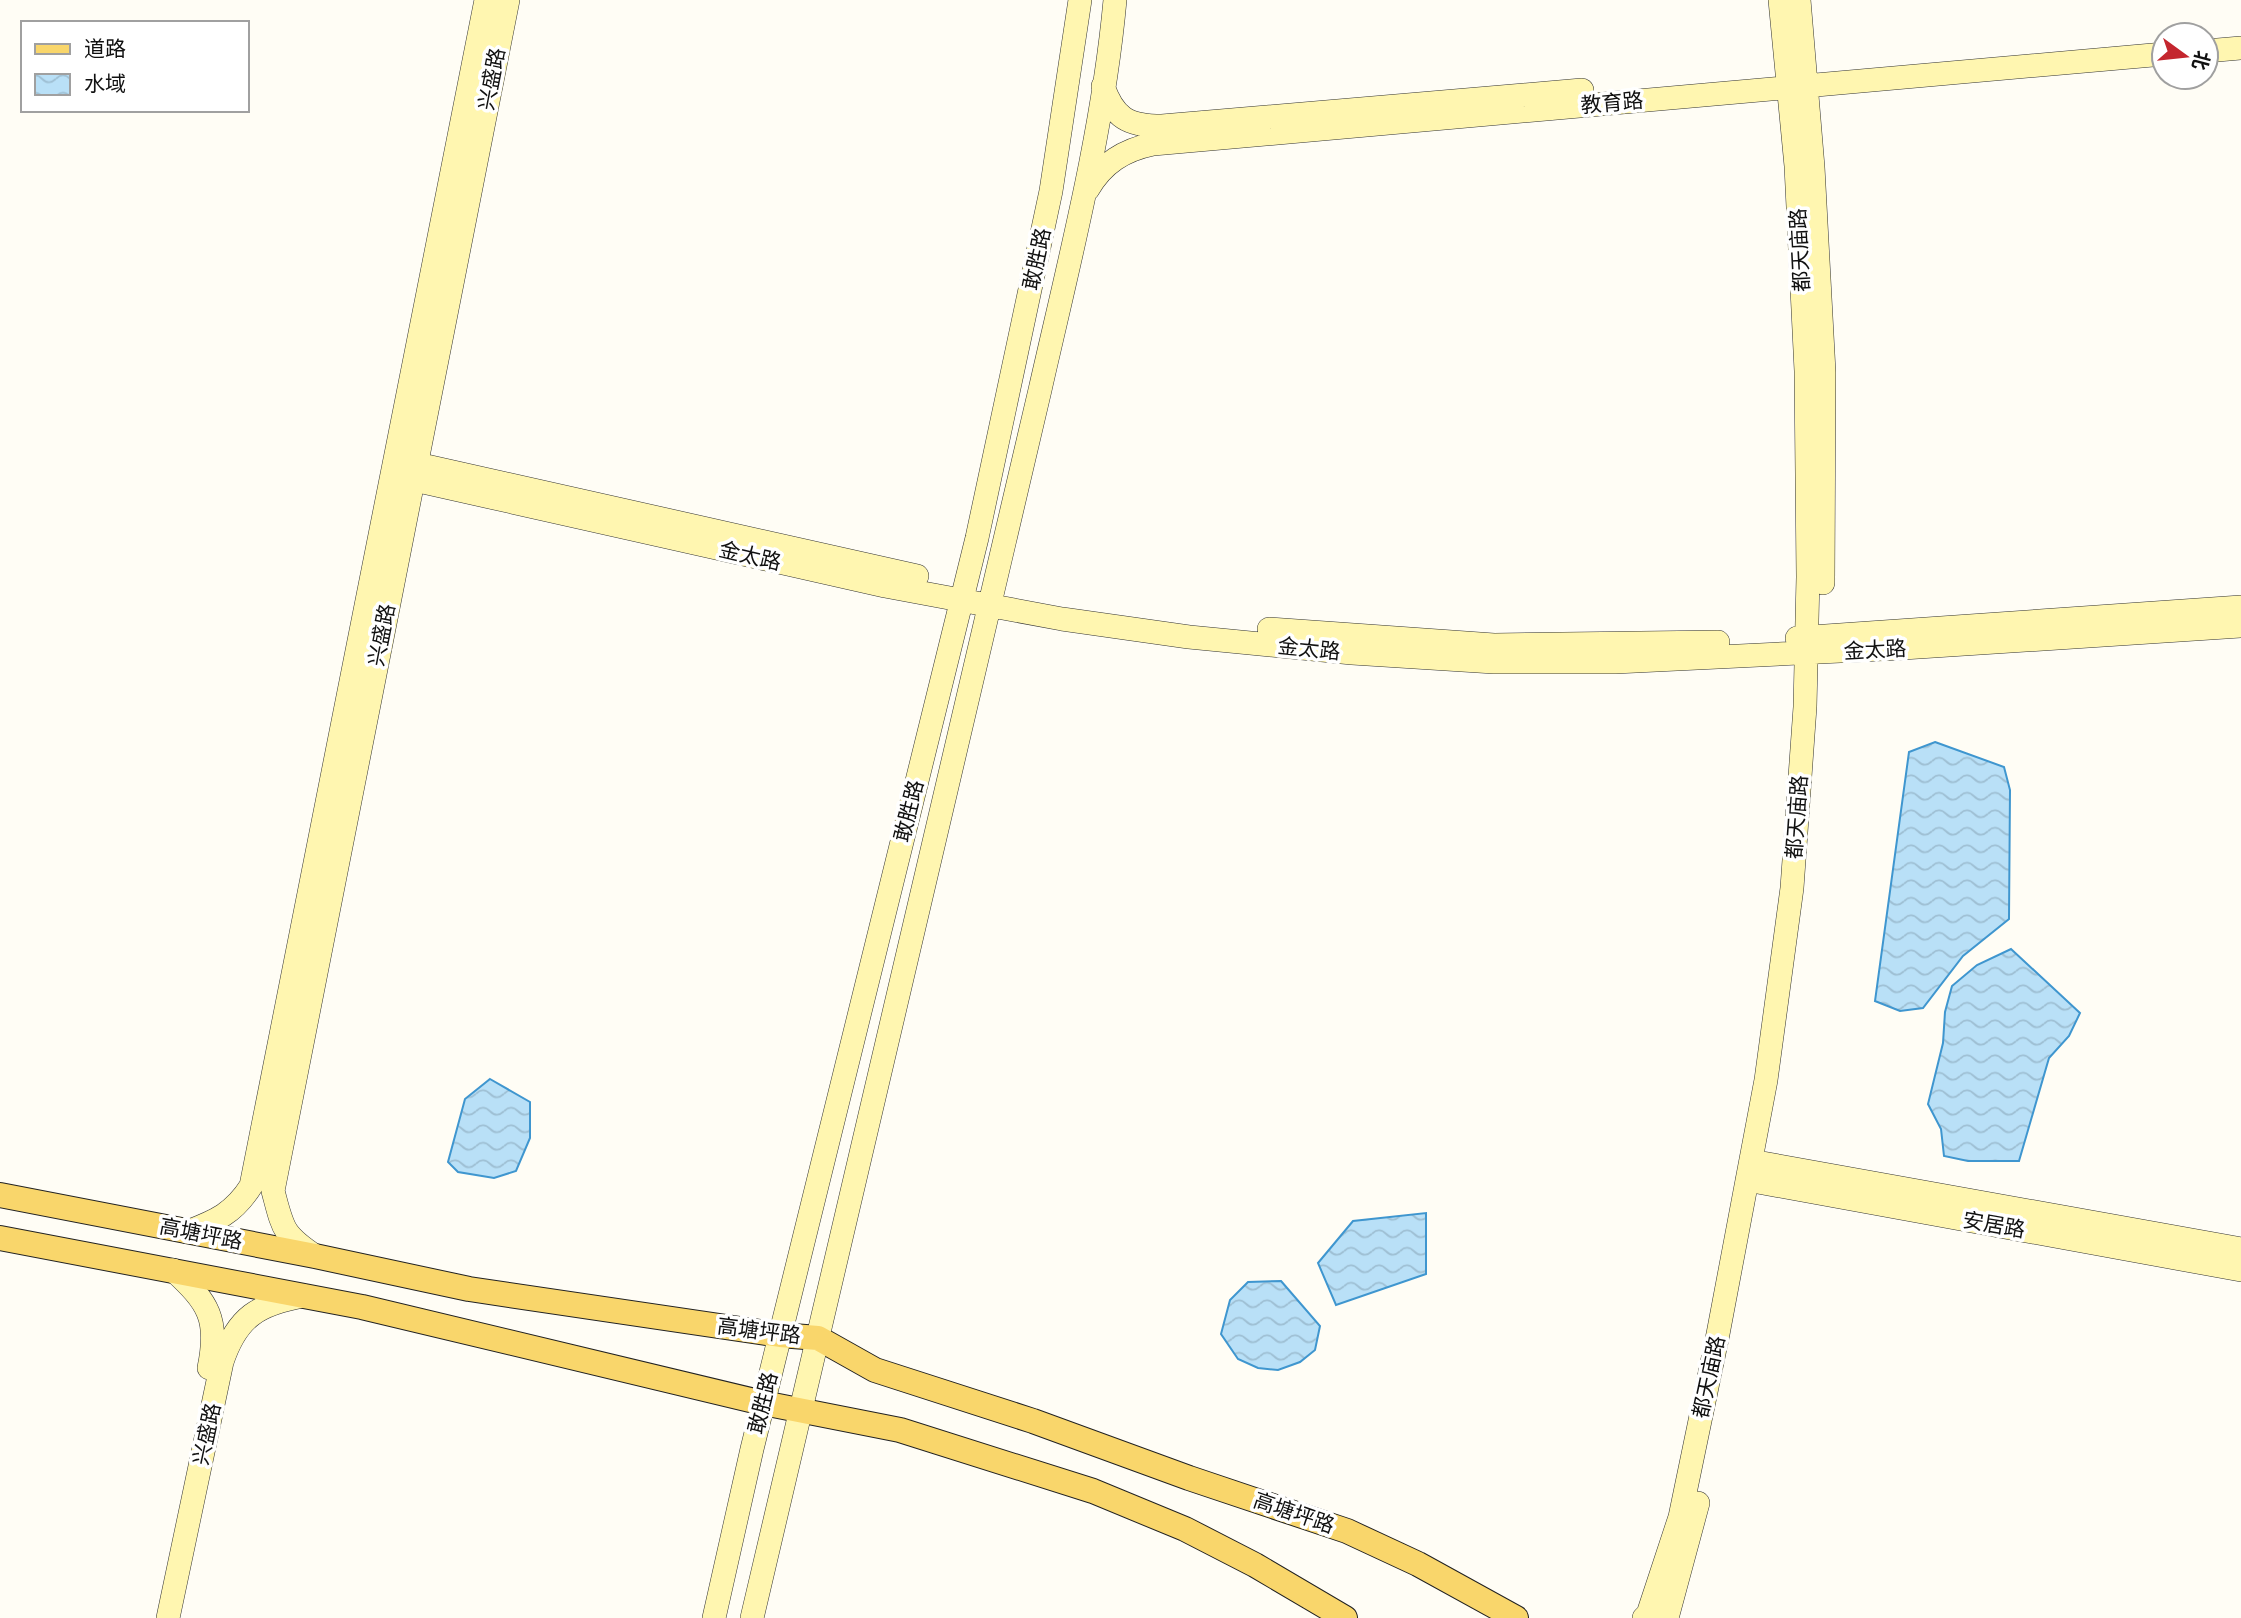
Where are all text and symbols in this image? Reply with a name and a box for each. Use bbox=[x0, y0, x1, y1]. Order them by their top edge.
legend bbox=[21, 21, 248, 112]
north arrow bbox=[2150, 21, 2220, 91]
text: 道路 bbox=[84, 37, 126, 61]
street label: 兴盛路 bbox=[474, 46, 510, 112]
text: 北 bbox=[2188, 48, 2214, 72]
text: 水域 bbox=[84, 72, 126, 96]
street label: 教育路 bbox=[1580, 88, 1644, 118]
street label: 都天庙路 bbox=[1786, 207, 1814, 293]
street label: 敢胜路 bbox=[1019, 226, 1055, 292]
street label: 金太路 bbox=[717, 537, 783, 575]
street label: 兴盛路 bbox=[364, 602, 400, 668]
street label: 金太路 bbox=[1276, 634, 1342, 664]
street label: 金太路 bbox=[1843, 636, 1907, 664]
street label: 都天庙路 bbox=[1782, 774, 1812, 860]
street label: 敢胜路 bbox=[890, 778, 928, 844]
street label: 安居路 bbox=[1961, 1208, 2027, 1242]
street label: 高塘坪路 bbox=[157, 1214, 245, 1254]
street label: 高塘坪路 bbox=[716, 1314, 802, 1348]
street label: 都天庙路 bbox=[1689, 1333, 1729, 1421]
street label: 敢胜路 bbox=[744, 1370, 782, 1436]
street label: 兴盛路 bbox=[189, 1401, 225, 1467]
street label: 高塘坪路 bbox=[1250, 1488, 1338, 1538]

